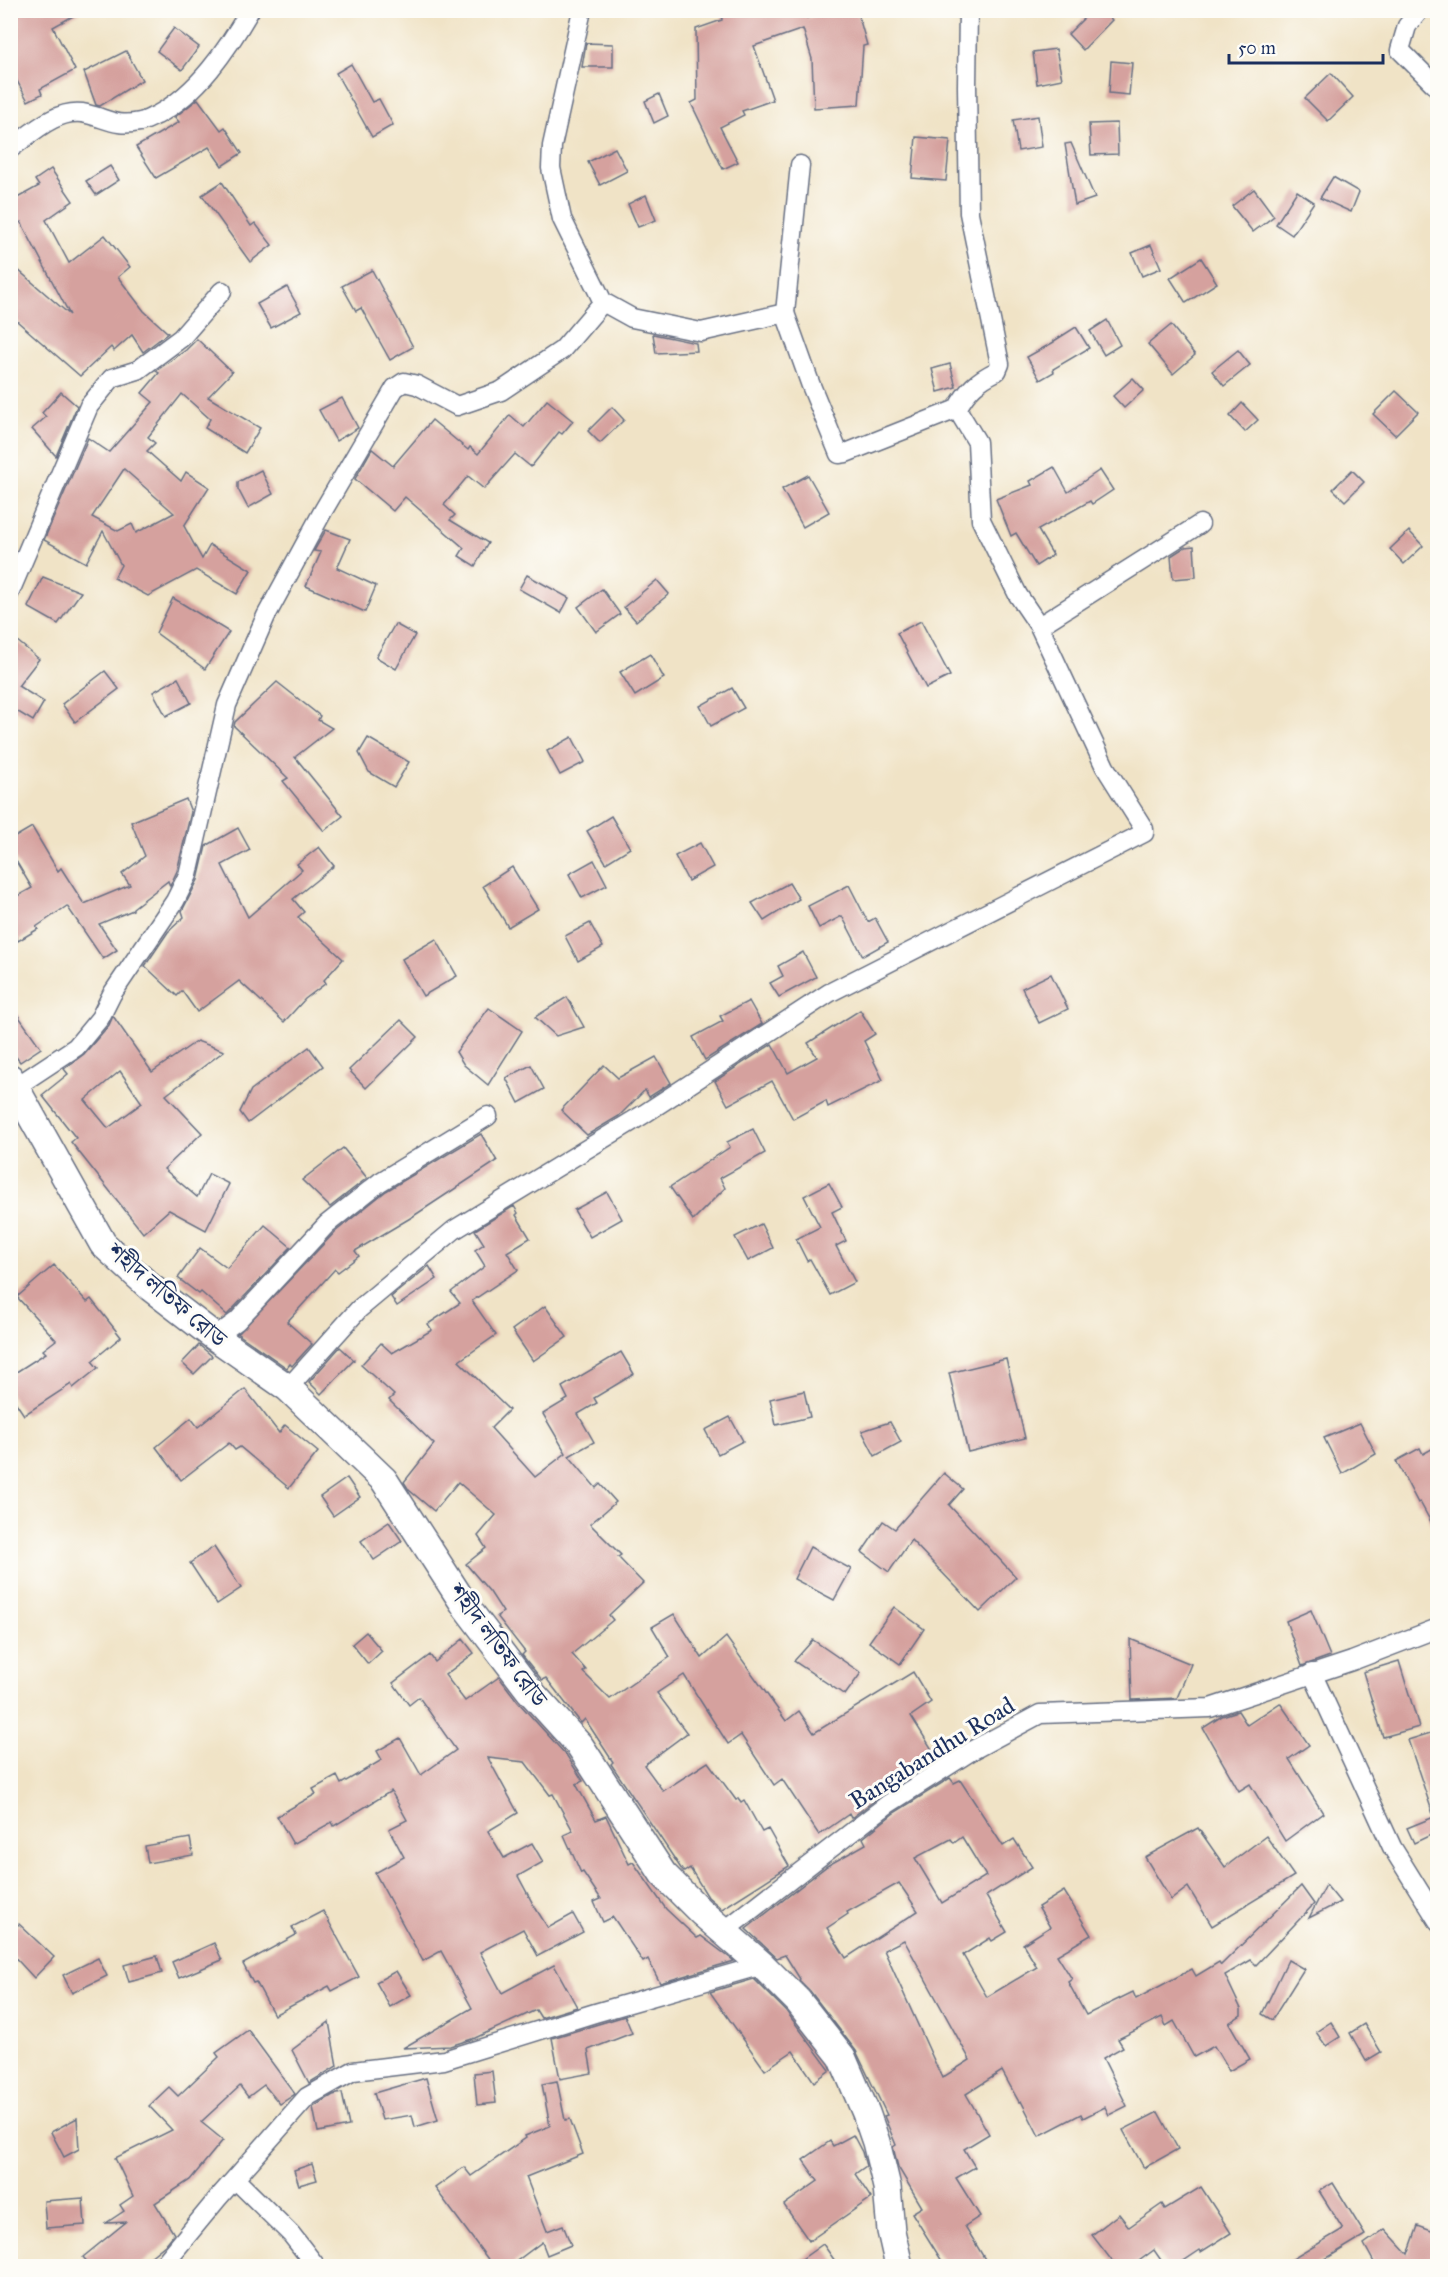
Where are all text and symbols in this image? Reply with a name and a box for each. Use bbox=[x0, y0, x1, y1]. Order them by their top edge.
scale bar bbox=[1229, 27, 1384, 65]
text: 50 m bbox=[1238, 37, 1276, 59]
street label: শহীদ লতিফ রোড bbox=[100, 1236, 234, 1354]
street label: শহীদ লতিফ রোড bbox=[441, 1577, 555, 1714]
street label: Bangabandhu Road bbox=[844, 1690, 1020, 1816]

